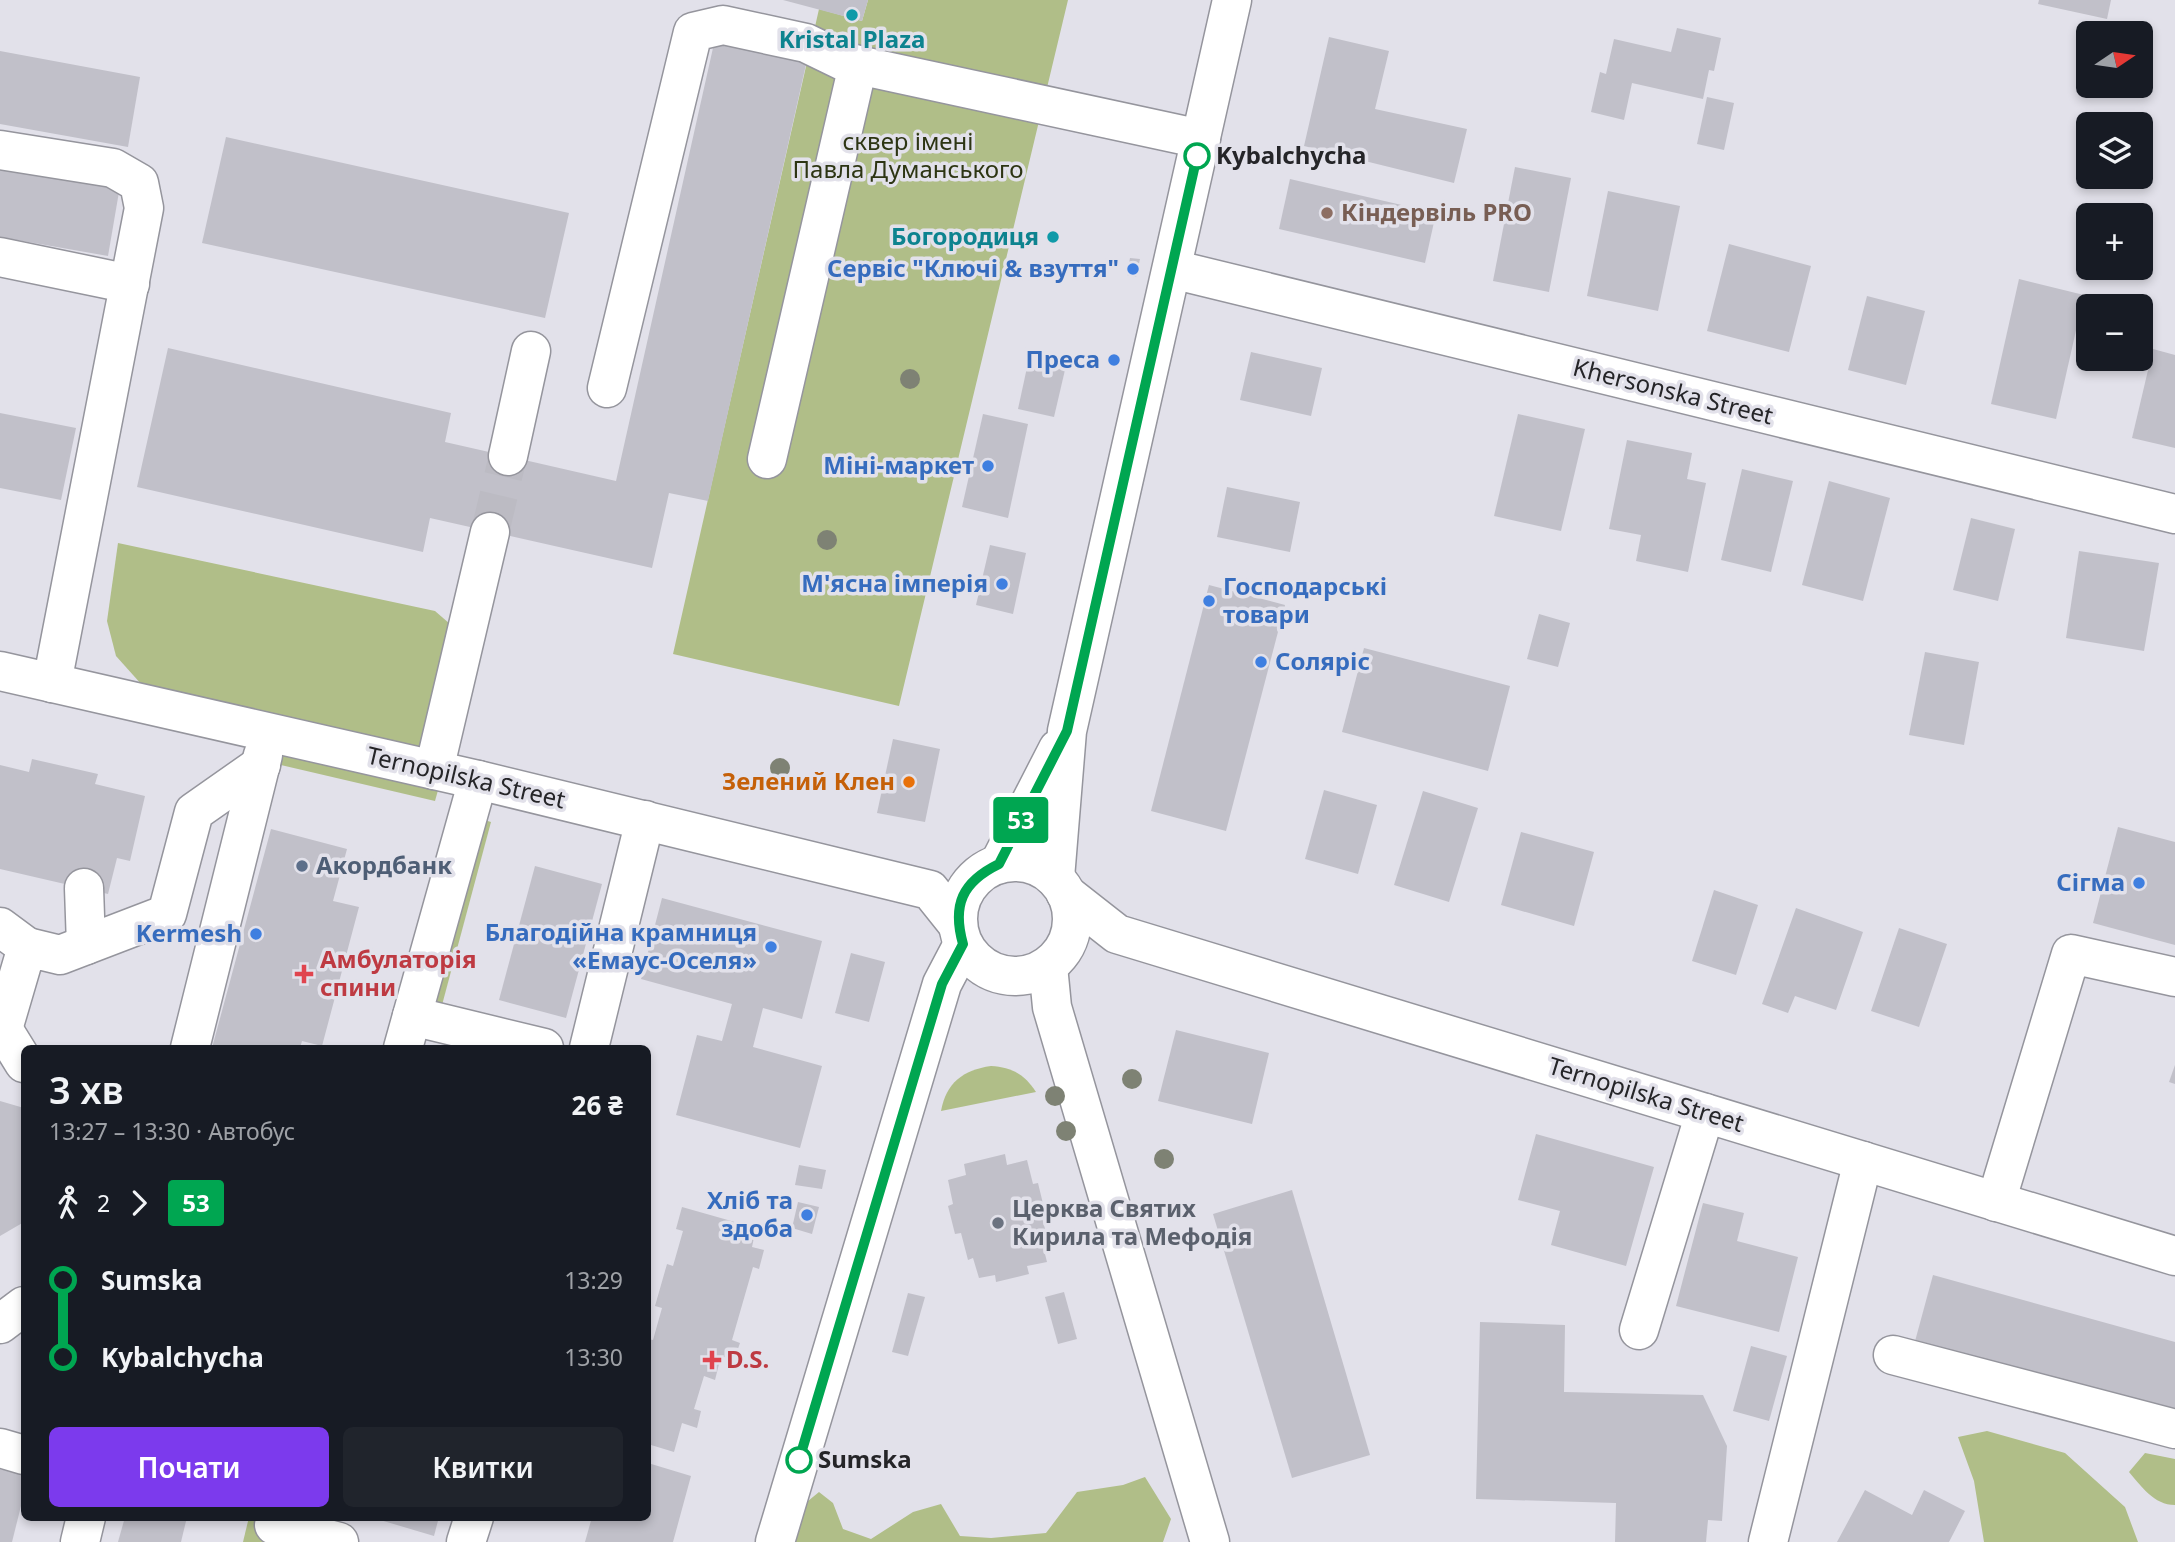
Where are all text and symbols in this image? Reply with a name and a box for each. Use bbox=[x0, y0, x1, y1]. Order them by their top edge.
marker: Kristal Plaza bbox=[844, 7, 860, 23]
north arrow bbox=[2076, 21, 2152, 98]
map controls bbox=[2076, 21, 2153, 371]
place label: Kristal Plaza bbox=[779, 22, 925, 55]
button: layers bbox=[2076, 112, 2153, 189]
park label: сквер імені Павла Думанського bbox=[792, 124, 1024, 185]
place label: Kybalchycha bbox=[1216, 138, 1366, 171]
marker: Kybalchycha bbox=[1184, 143, 1210, 169]
place label: Кіндервіль PRO bbox=[1341, 195, 1532, 228]
button: + bbox=[2076, 203, 2153, 280]
marker: Кіндервіль PRO bbox=[1319, 205, 1335, 221]
place label: Богородиця bbox=[891, 219, 1039, 252]
marker: Богородиця bbox=[1045, 229, 1061, 245]
place label: Сервіс "Ключі & взуття" bbox=[827, 251, 1119, 284]
marker: Сервіс "Ключі & взуття" bbox=[1125, 261, 1141, 277]
button: − bbox=[2076, 294, 2153, 371]
place label: Преса bbox=[1026, 342, 1100, 375]
street label: Khersonska Street bbox=[1570, 350, 1777, 431]
marker: Преса bbox=[1106, 352, 1122, 368]
place label: Міні-маркет bbox=[823, 448, 974, 481]
marker: Міні-маркет bbox=[980, 458, 996, 474]
place label: М'ясна імперія bbox=[801, 566, 988, 599]
place label: Господарські товари bbox=[1223, 569, 1387, 630]
marker: М'ясна імперія bbox=[994, 576, 1010, 592]
marker: Господарські товари bbox=[1201, 593, 1217, 609]
place label: Соляріс bbox=[1275, 644, 1370, 677]
marker: Соляріс bbox=[1253, 654, 1269, 670]
street label: Ternopilska Street bbox=[364, 738, 569, 815]
place label: Зелений Клен bbox=[722, 764, 895, 797]
marker: Зелений Клен bbox=[901, 774, 917, 790]
line badge: 53 bbox=[990, 797, 1052, 843]
text: 53 bbox=[1007, 803, 1035, 836]
place label: Акордбанк bbox=[316, 848, 452, 881]
marker: Акордбанк bbox=[294, 858, 310, 874]
place label: Сігма bbox=[2056, 865, 2125, 898]
marker: Сігма bbox=[2131, 875, 2147, 891]
place label: Благодійна крамниця «Емаус-Оселя» bbox=[485, 915, 757, 976]
place label: Kermesh bbox=[136, 916, 242, 949]
marker: Kermesh bbox=[248, 926, 264, 942]
marker: Благодійна крамниця «Емаус-Оселя» bbox=[763, 939, 779, 955]
place label: Амбулаторія спини bbox=[320, 942, 476, 1003]
marker: Амбулаторія спини bbox=[294, 964, 314, 984]
street label: Ternopilska Street bbox=[1545, 1048, 1748, 1139]
text: 3 хв bbox=[49, 1063, 124, 1115]
text: 26 ₴ bbox=[572, 1087, 623, 1123]
text: 13:27 – 13:30 · Автобус bbox=[49, 1115, 295, 1147]
place label: Хліб та здоба bbox=[707, 1183, 793, 1244]
icon: walk bbox=[49, 1184, 87, 1222]
icon: forward bbox=[120, 1184, 158, 1222]
text: 53 bbox=[182, 1186, 210, 1219]
text: 2 bbox=[97, 1187, 110, 1219]
place label: Церква Святих Кирила та Мефодія bbox=[1012, 1191, 1252, 1252]
marker: Хліб та здоба bbox=[799, 1207, 815, 1223]
marker: Церква Святих Кирила та Мефодія bbox=[990, 1215, 1006, 1231]
text: Sumska bbox=[101, 1262, 202, 1298]
text: 13:29 bbox=[564, 1264, 623, 1296]
text: Kybalchycha bbox=[101, 1339, 264, 1375]
text: 13:30 bbox=[564, 1341, 623, 1373]
place label: D.S. bbox=[726, 1342, 769, 1375]
marker: D.S. bbox=[704, 1352, 720, 1368]
button: Почати bbox=[49, 1427, 329, 1507]
button: Квитки bbox=[343, 1427, 623, 1507]
place label: Sumska bbox=[818, 1442, 912, 1475]
marker: Sumska bbox=[786, 1447, 812, 1473]

